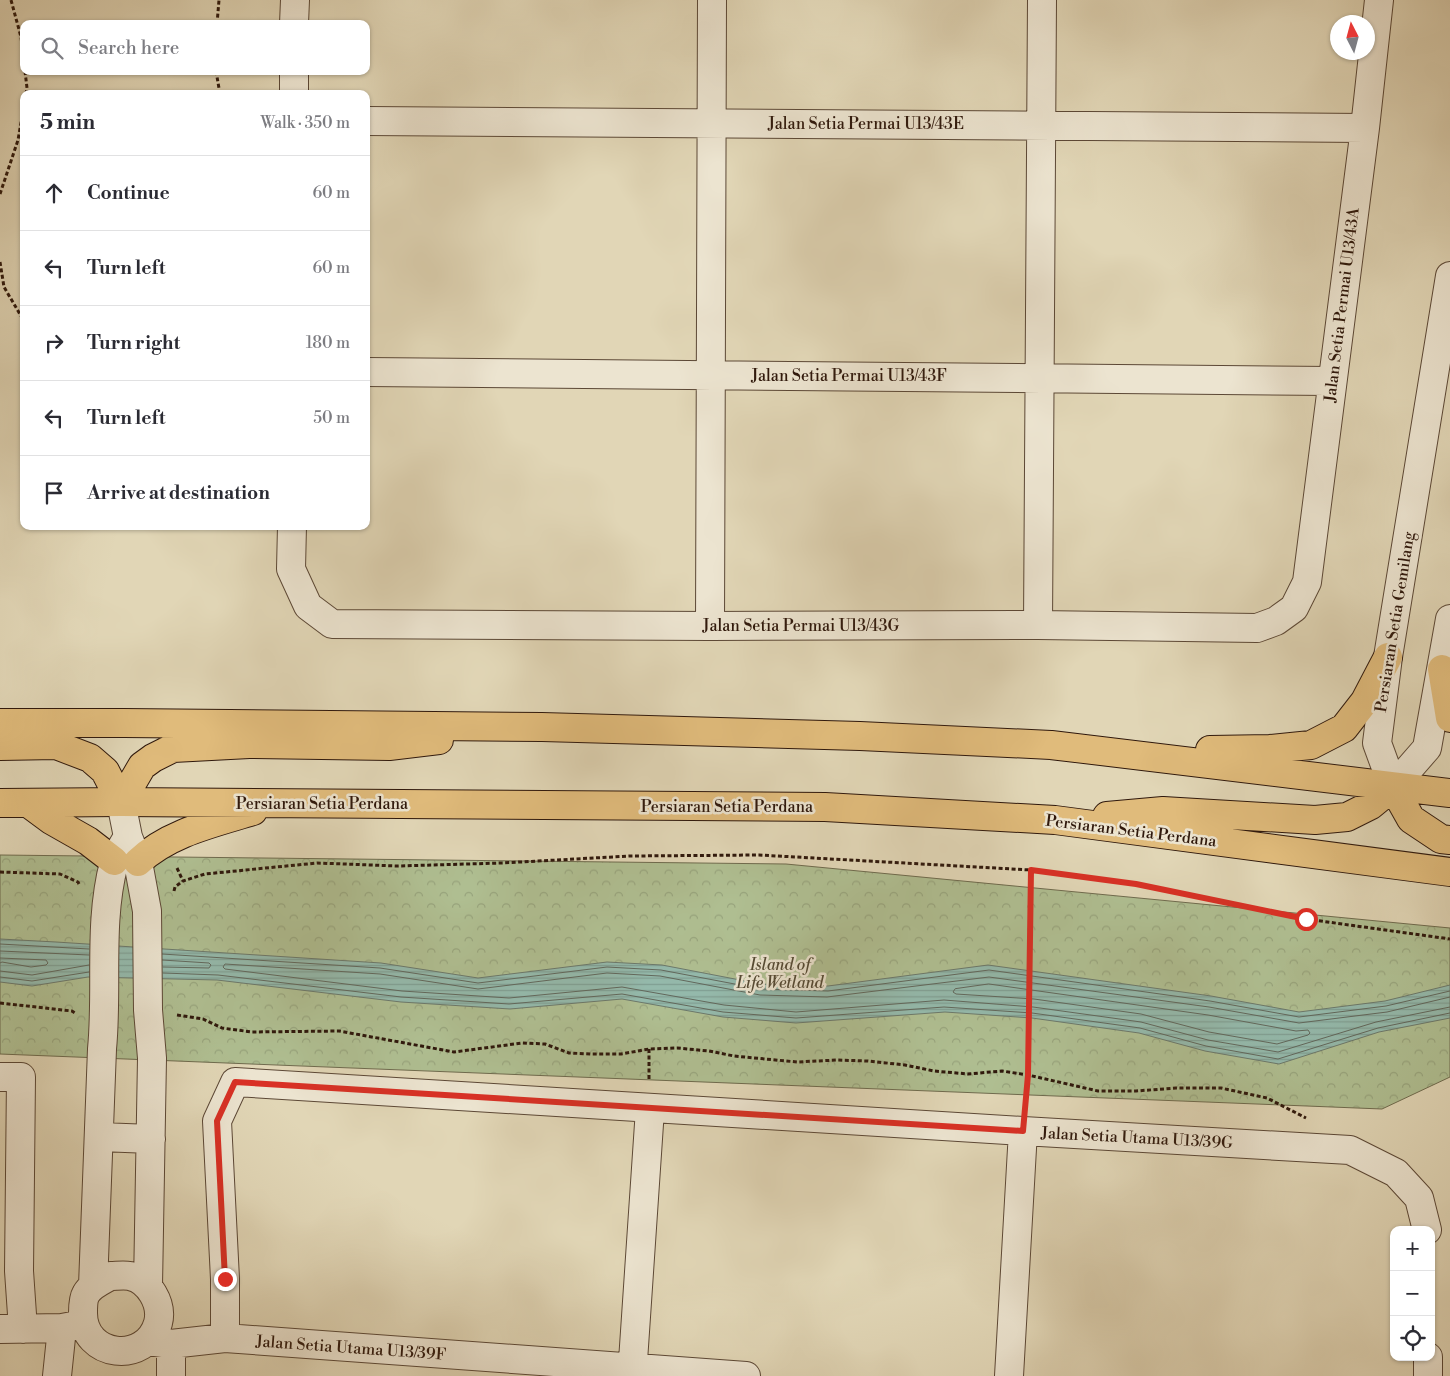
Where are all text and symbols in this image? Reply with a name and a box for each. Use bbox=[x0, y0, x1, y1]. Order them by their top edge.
north arrow bbox=[1330, 15, 1375, 60]
search box bbox=[20, 20, 370, 75]
icon: search bbox=[38, 34, 66, 62]
text: Search here bbox=[78, 36, 179, 60]
text: 5 min bbox=[40, 110, 95, 136]
text: Walk · 350 m bbox=[261, 113, 350, 133]
street label: Jalan Setia Permai U13/43E bbox=[767, 114, 964, 134]
icon: ahead bbox=[40, 179, 68, 207]
text: Continue bbox=[87, 181, 170, 205]
text: 60 m bbox=[312, 183, 350, 203]
street label: Jalan Setia Permai U13/43A bbox=[1320, 206, 1364, 404]
icon: left bbox=[40, 254, 68, 282]
text: Turn left bbox=[87, 256, 166, 280]
text: 60 m bbox=[312, 258, 350, 278]
icon: right bbox=[40, 329, 68, 357]
text: Turn right bbox=[87, 331, 180, 355]
text: 180 m bbox=[306, 333, 350, 353]
street label: Jalan Setia Permai U13/43F bbox=[750, 366, 947, 386]
icon: left bbox=[40, 404, 68, 432]
text: Turn left bbox=[87, 406, 166, 430]
text: 50 m bbox=[313, 408, 350, 428]
icon: arrive bbox=[40, 479, 68, 507]
text: Arrive at destination bbox=[87, 481, 270, 505]
street label: Persiaran Setia Gemilang bbox=[1371, 530, 1419, 714]
street label: Jalan Setia Permai U13/43G bbox=[702, 616, 900, 636]
street label: Persiaran Setia Perdana bbox=[236, 794, 409, 814]
street label: Persiaran Setia Perdana bbox=[641, 797, 814, 817]
street label: Persiaran Setia Perdana bbox=[1044, 811, 1219, 852]
route start bbox=[1295, 908, 1318, 931]
park label: Island of Life Wetland bbox=[735, 955, 825, 993]
street label: Jalan Setia Utama U13/39G bbox=[1040, 1123, 1234, 1153]
map controls bbox=[1390, 1226, 1435, 1361]
button: + bbox=[1390, 1226, 1435, 1271]
route end bbox=[214, 1268, 237, 1291]
button: − bbox=[1390, 1271, 1435, 1316]
button: locate bbox=[1390, 1316, 1435, 1361]
street label: Jalan Setia Utama U13/39F bbox=[254, 1331, 447, 1365]

